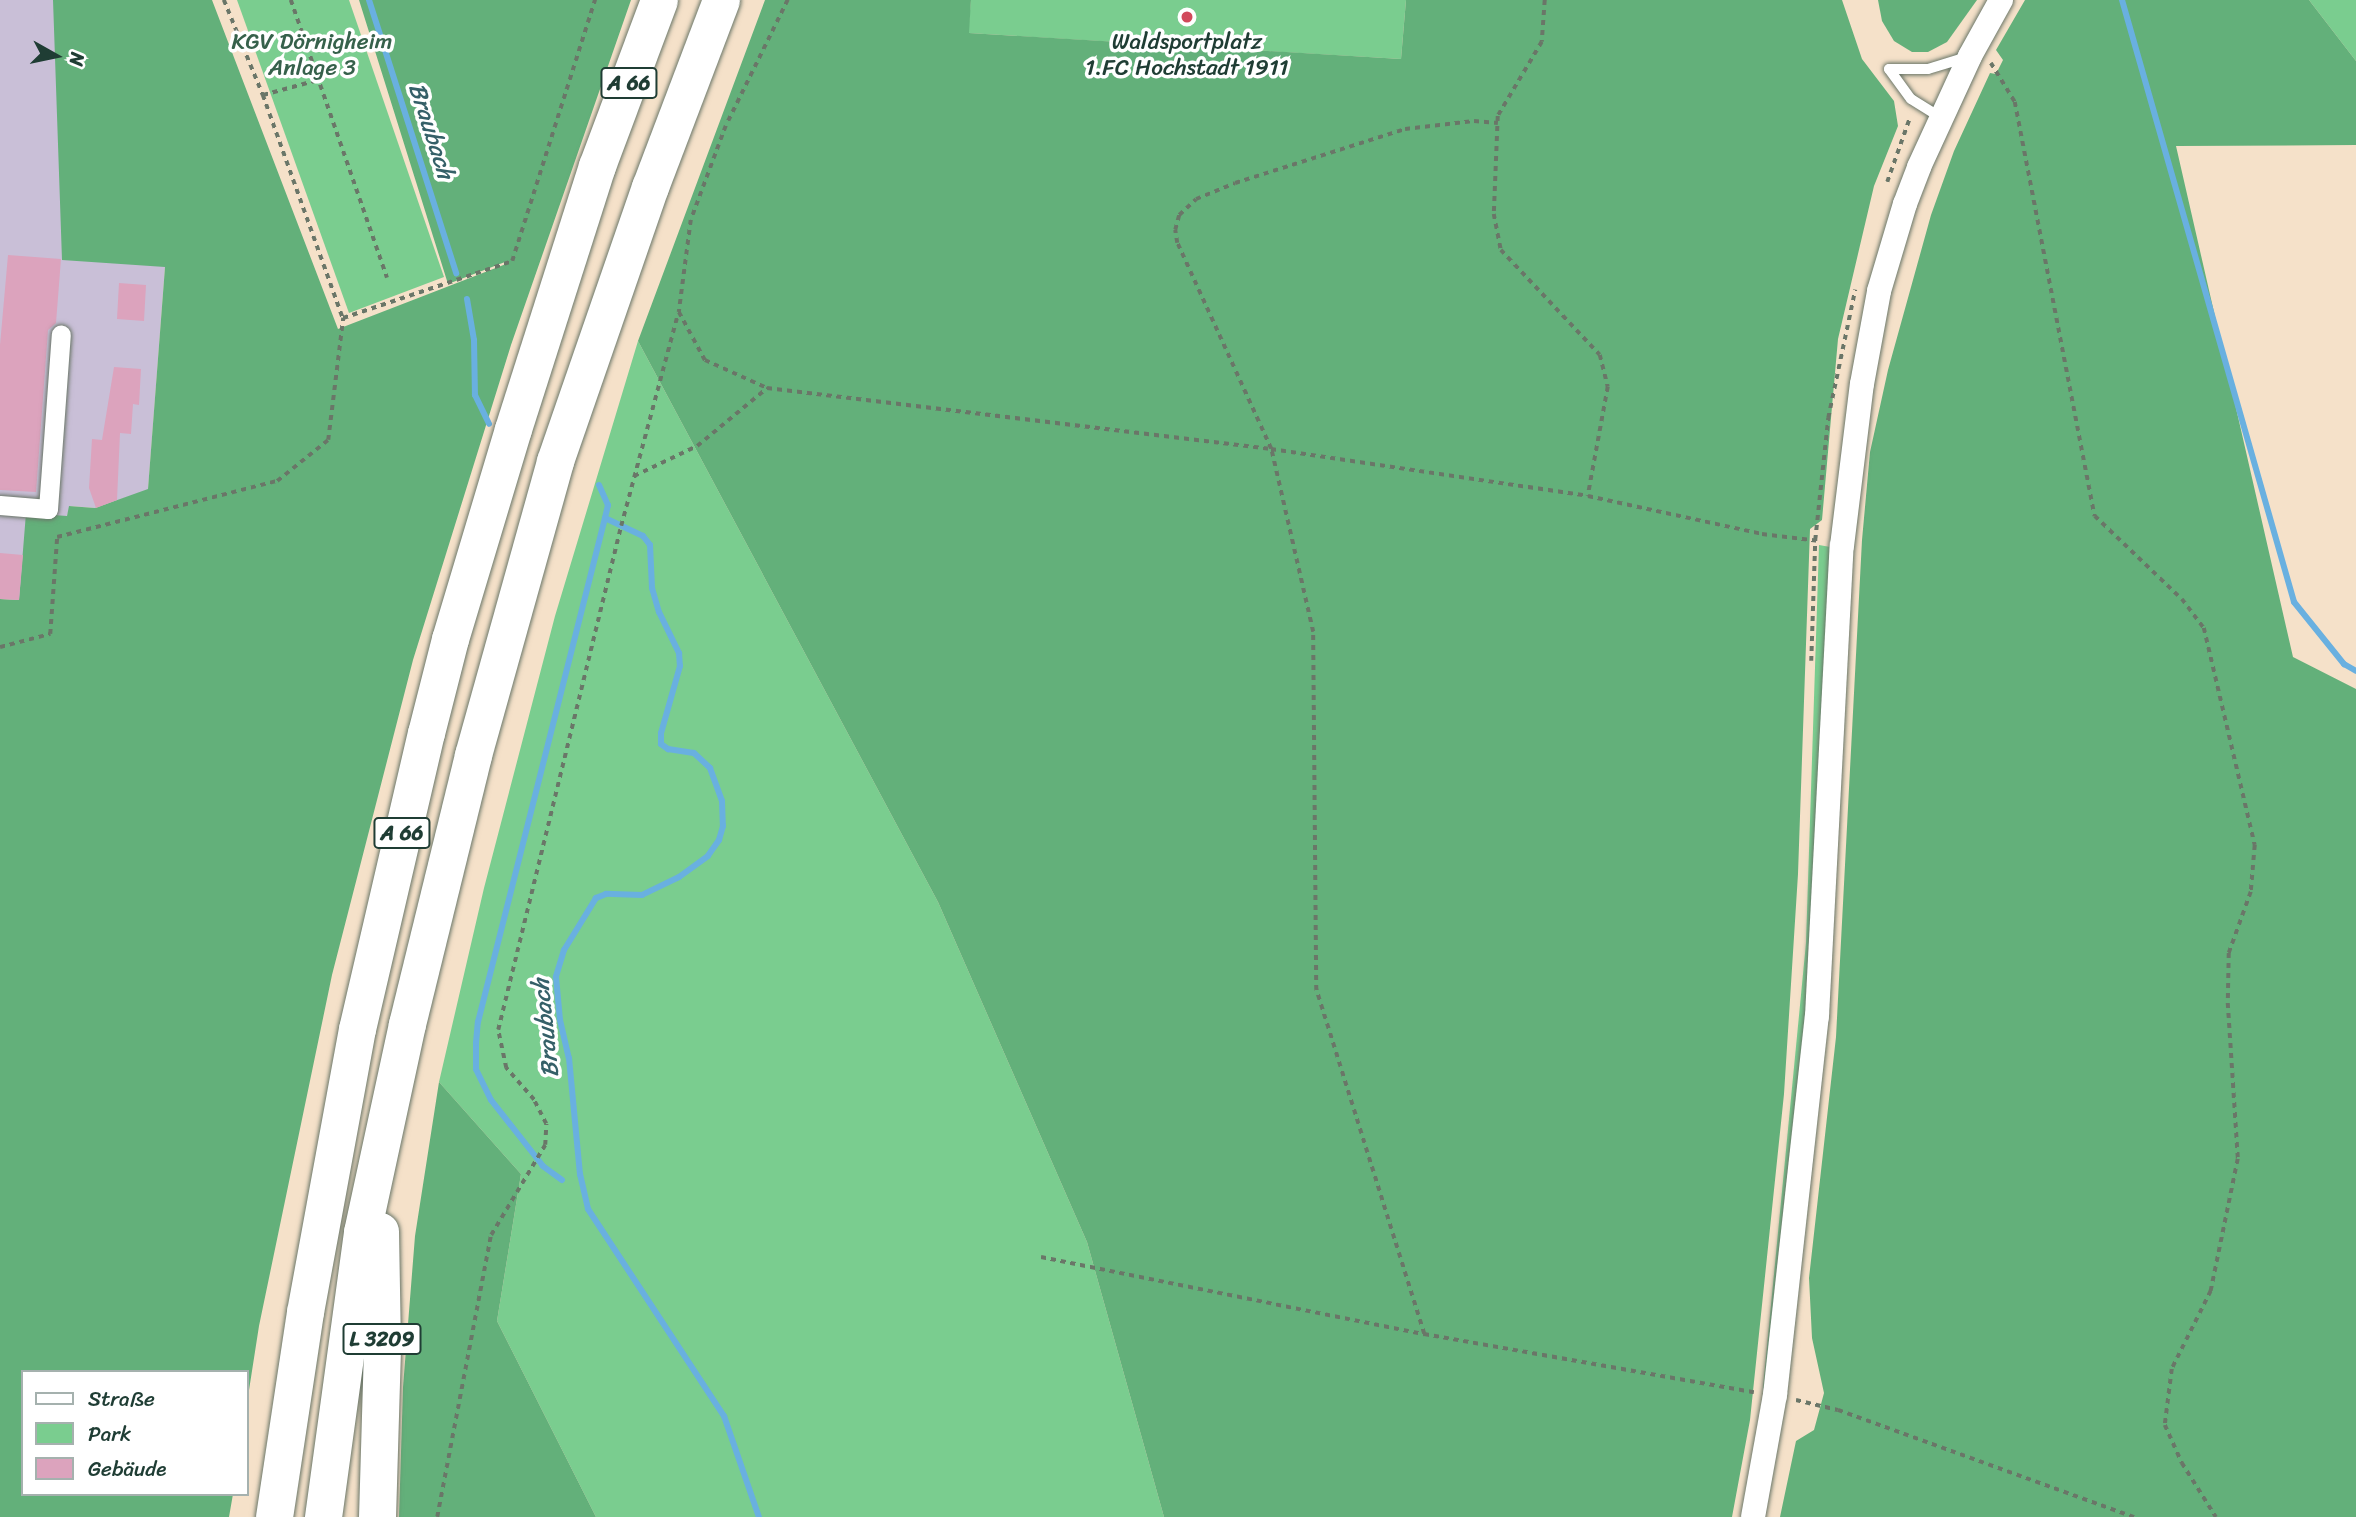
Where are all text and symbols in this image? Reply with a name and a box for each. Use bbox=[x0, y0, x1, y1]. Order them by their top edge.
marker: Waldsportplatz 1.FC Hochstadt 1911 bbox=[1179, 9, 1195, 25]
north arrow bbox=[21, 21, 91, 91]
park label: KGV Dörnigheim Anlage 3 bbox=[231, 28, 393, 82]
place label: Waldsportplatz 1.FC Hochstadt 1911 bbox=[1085, 28, 1289, 82]
text: N bbox=[60, 50, 95, 68]
road number: A 66 bbox=[599, 66, 659, 100]
water label: Braubach bbox=[402, 79, 460, 183]
road number: A 66 bbox=[372, 816, 432, 850]
water label: Braubach bbox=[526, 977, 566, 1079]
road number: L 3209 bbox=[342, 1322, 422, 1356]
legend bbox=[21, 1370, 248, 1496]
text: Straße bbox=[88, 1380, 155, 1418]
text: Park bbox=[88, 1415, 131, 1453]
text: Gebäude bbox=[88, 1450, 166, 1488]

